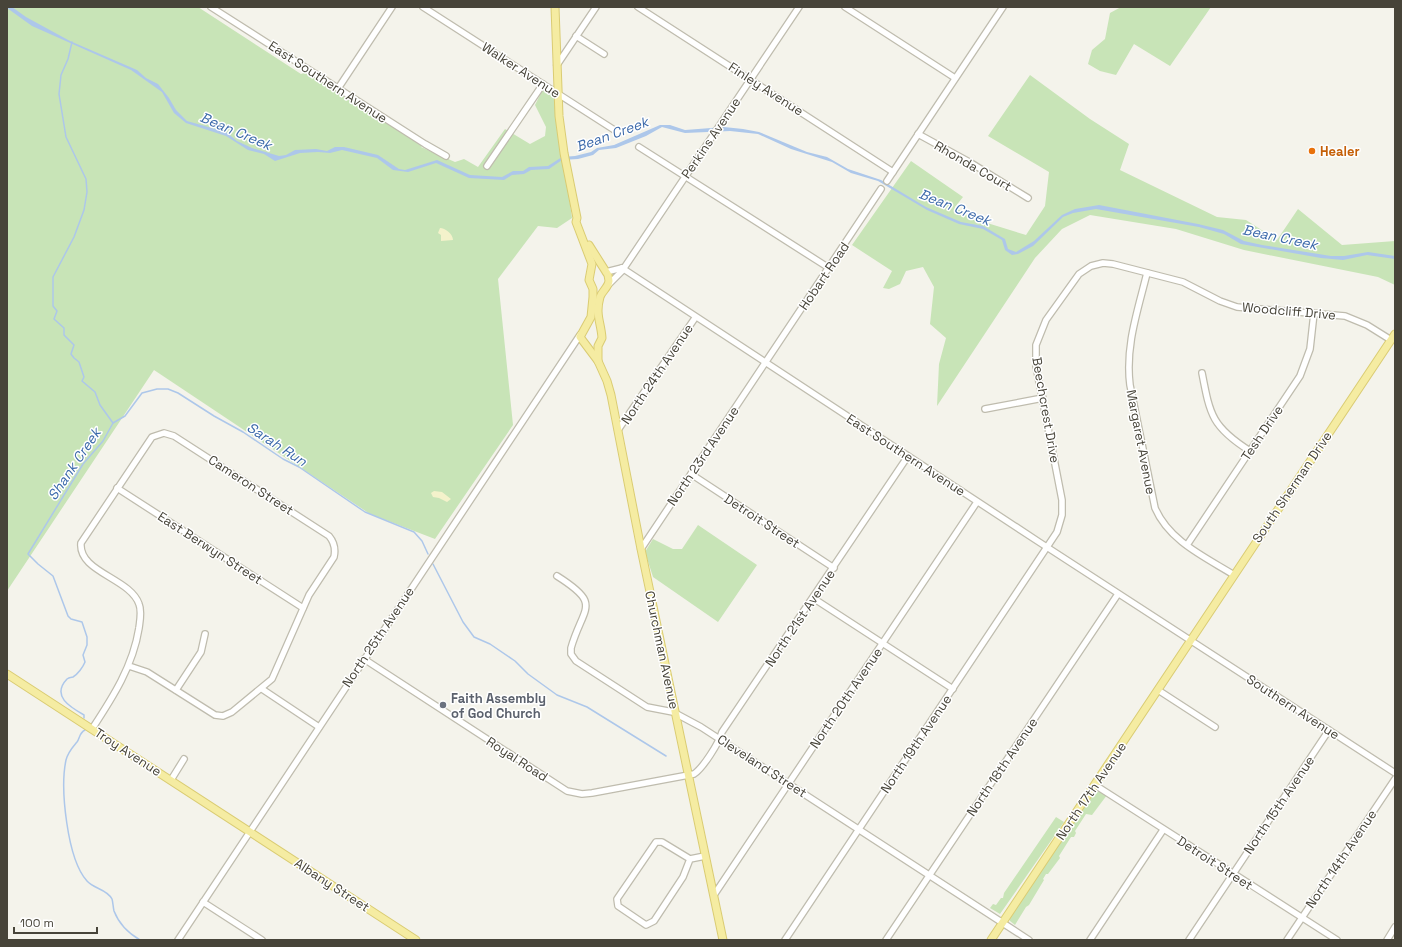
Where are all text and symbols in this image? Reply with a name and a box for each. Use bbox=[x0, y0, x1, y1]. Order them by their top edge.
street label: East Southern Avenue bbox=[265, 37, 391, 127]
street label: Walker Avenue bbox=[479, 38, 563, 102]
street label: Finley Avenue bbox=[725, 58, 807, 120]
street label: Perkins Avenue bbox=[678, 94, 744, 182]
water label: Bean Creek bbox=[198, 108, 276, 155]
water label: Bean Creek bbox=[573, 112, 652, 155]
street label: Rhonda Court bbox=[931, 137, 1015, 195]
place label: Healer bbox=[1320, 143, 1360, 160]
marker: Healer bbox=[1307, 146, 1317, 156]
water label: Bean Creek bbox=[916, 184, 995, 230]
water label: Bean Creek bbox=[1241, 220, 1320, 254]
street label: Hobart Road bbox=[795, 239, 853, 313]
street label: Woodcliff Drive bbox=[1241, 298, 1337, 324]
street label: North 24th Avenue bbox=[617, 321, 697, 427]
street label: Beechcrest Drive bbox=[1028, 356, 1064, 464]
street label: Margaret Avenue bbox=[1123, 388, 1159, 496]
street label: Tesh Drive bbox=[1237, 402, 1287, 464]
street label: North 23rd Avenue bbox=[663, 403, 743, 509]
street label: East Southern Avenue bbox=[843, 410, 969, 500]
water label: Sarah Run bbox=[244, 418, 311, 470]
water label: Shank Creek bbox=[43, 423, 105, 503]
street label: South Sherman Drive bbox=[1248, 428, 1336, 546]
street label: Cameron Street bbox=[205, 451, 297, 519]
street label: Detroit Street bbox=[721, 490, 803, 552]
street label: East Berwyn Street bbox=[154, 508, 266, 588]
street label: North 21st Avenue bbox=[761, 566, 839, 670]
street label: North 25th Avenue bbox=[338, 584, 418, 690]
street label: Churchman Avenue bbox=[641, 589, 683, 711]
street label: North 20th Avenue bbox=[806, 644, 886, 752]
street label: Southern Avenue bbox=[1243, 671, 1343, 743]
place label: Faith Assembly of God Church bbox=[451, 690, 546, 722]
street label: North 19th Avenue bbox=[877, 691, 955, 797]
marker: Faith Assembly of God Church bbox=[438, 700, 448, 710]
street label: North 18th Avenue bbox=[963, 714, 1041, 820]
street label: Troy Avenue bbox=[91, 724, 165, 780]
street label: Cleveland Street bbox=[714, 731, 810, 801]
street label: Royal Road bbox=[483, 733, 551, 785]
street label: North 17th Avenue bbox=[1052, 739, 1130, 843]
street label: North 15th Avenue bbox=[1240, 753, 1318, 857]
street label: North 14th Avenue bbox=[1302, 806, 1380, 912]
street label: Detroit Street bbox=[1174, 832, 1256, 894]
street label: Albany Street bbox=[291, 854, 373, 916]
scale bar bbox=[14, 909, 97, 935]
text: 100 m bbox=[20, 915, 54, 931]

